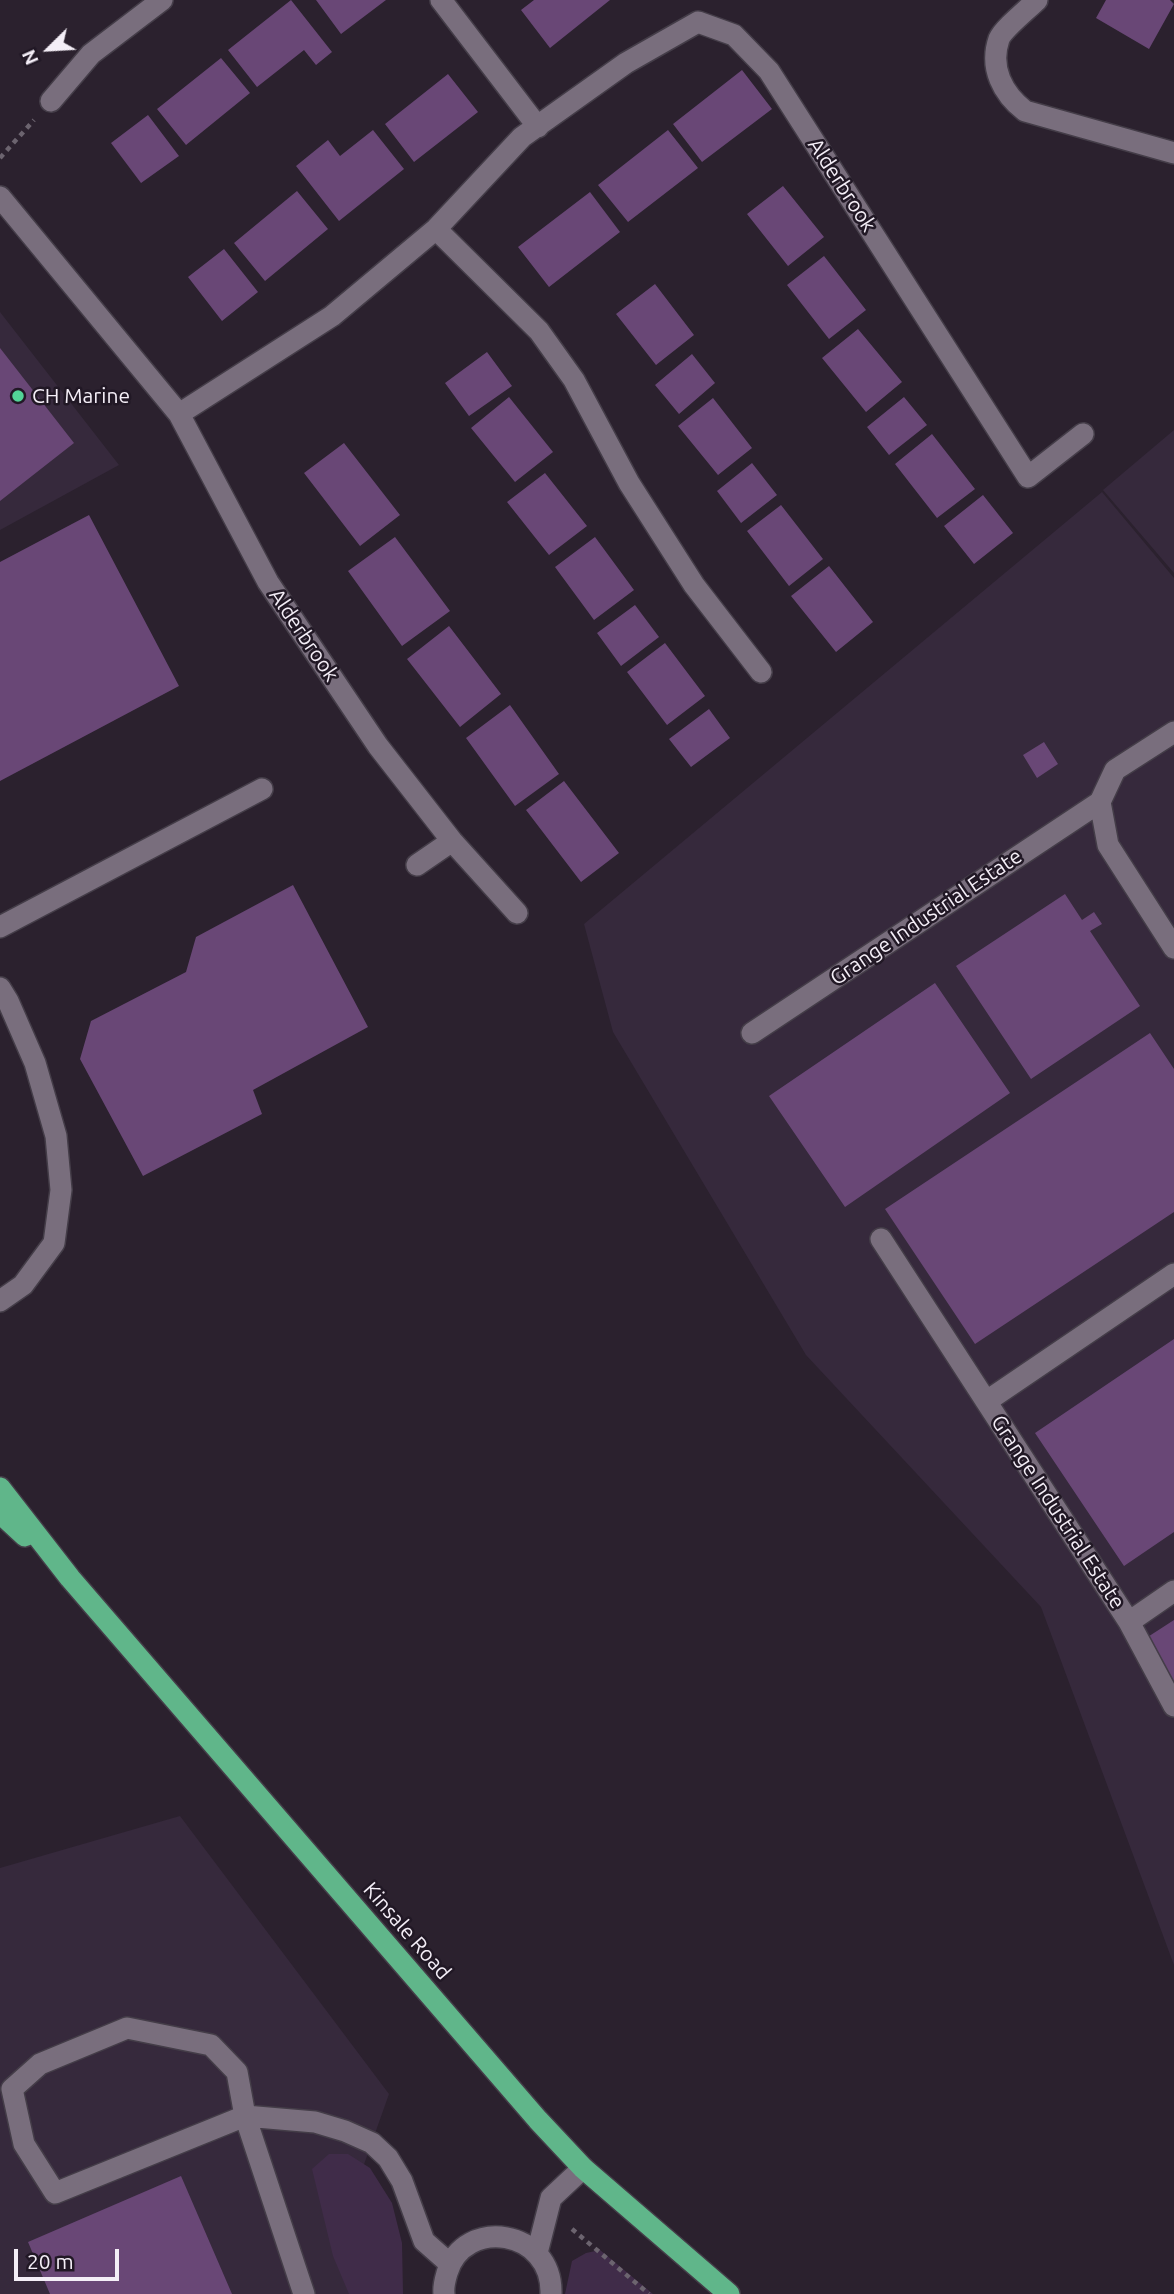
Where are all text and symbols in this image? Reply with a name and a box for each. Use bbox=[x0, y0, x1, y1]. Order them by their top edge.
north arrow bbox=[14, 14, 84, 84]
text: N bbox=[17, 47, 43, 68]
street label: Alderbrook bbox=[802, 134, 882, 236]
place label: CH Marine bbox=[32, 383, 130, 409]
marker: CH Marine bbox=[10, 388, 26, 404]
street label: Alderbrook bbox=[264, 584, 344, 686]
street label: Grange Industrial Estate bbox=[825, 843, 1027, 991]
street label: Grange Industrial Estate bbox=[986, 1410, 1130, 1614]
street label: Kinsale Road bbox=[358, 1877, 456, 1985]
scale bar bbox=[18, 2234, 122, 2278]
text: 20 m bbox=[27, 2249, 74, 2273]

